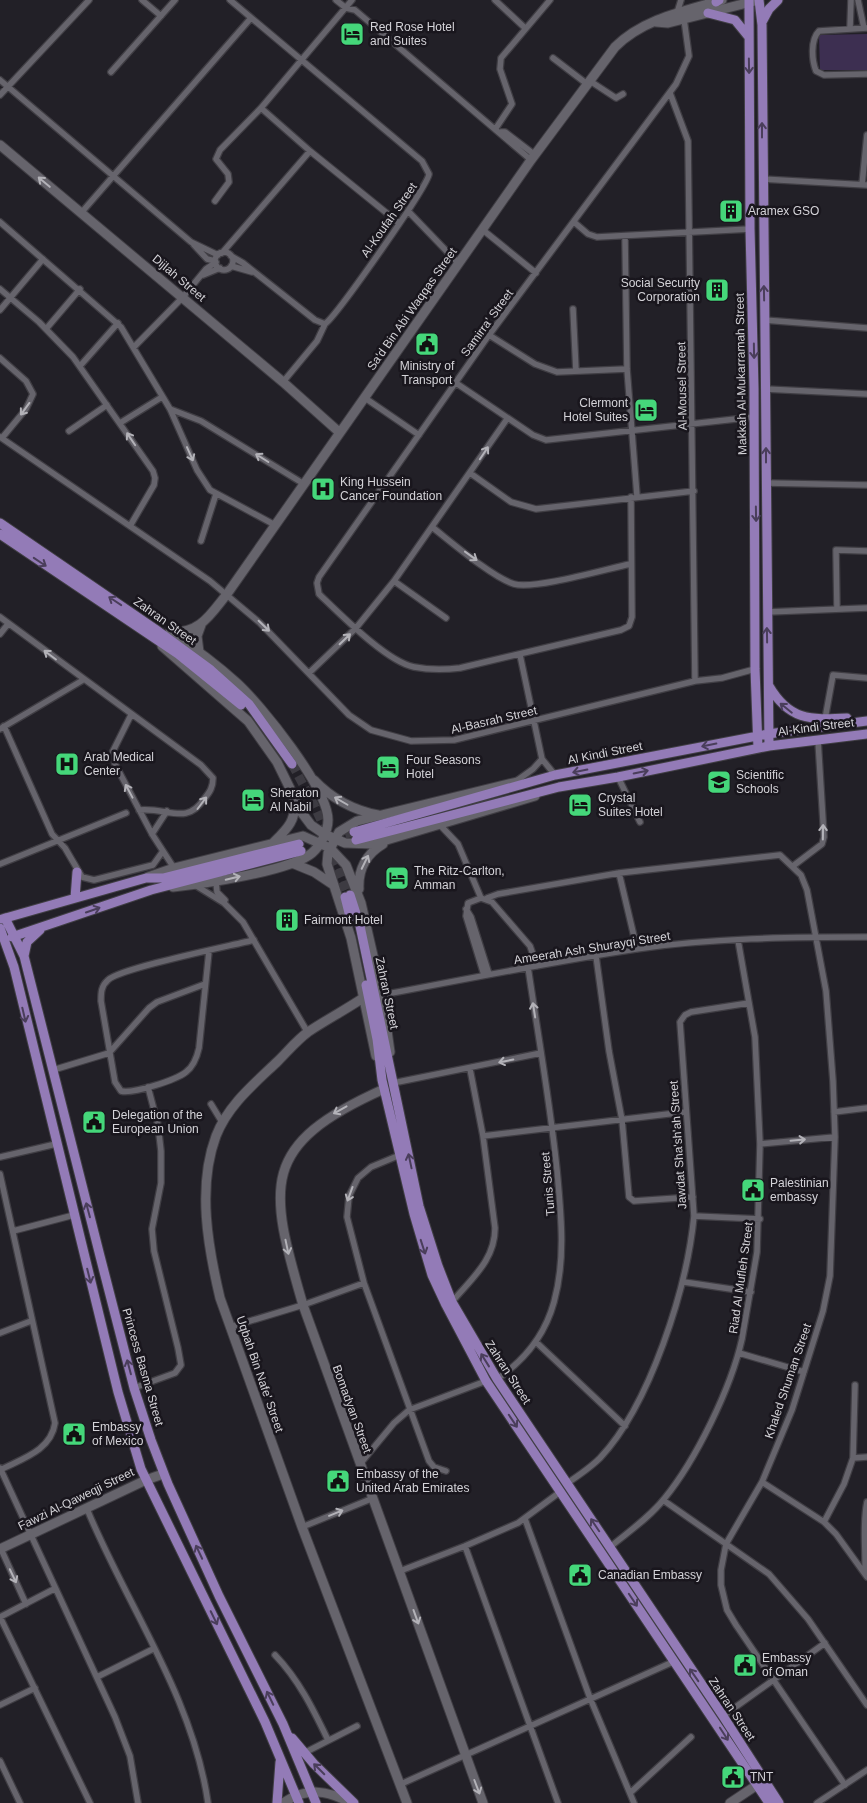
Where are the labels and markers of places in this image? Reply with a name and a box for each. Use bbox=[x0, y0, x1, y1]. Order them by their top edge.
place label: Red Rose Hotel and Suites bbox=[370, 20, 455, 48]
hotel icon: Red Rose Hotel and Suites bbox=[339, 21, 365, 47]
building icon: Aramex GSO bbox=[718, 198, 744, 224]
place label: Aramex GSO bbox=[748, 204, 819, 218]
place label: Social Security Corporation bbox=[621, 276, 700, 304]
building icon: Social Security Corporation bbox=[704, 277, 730, 303]
public building icon: Ministry of Transport bbox=[414, 331, 440, 357]
place label: Ministry of Transport bbox=[400, 359, 455, 387]
place label: Clermont Hotel Suites bbox=[563, 396, 629, 424]
hotel icon: Clermont Hotel Suites bbox=[633, 397, 659, 423]
place label: King Hussein Cancer Foundation bbox=[340, 475, 442, 503]
hospital icon: King Hussein Cancer Foundation bbox=[310, 476, 336, 502]
place label: Arab Medical Center bbox=[84, 750, 154, 778]
hospital icon: Arab Medical Center bbox=[54, 751, 80, 777]
place label: Four Seasons Hotel bbox=[406, 753, 481, 781]
hotel icon: Four Seasons Hotel bbox=[375, 754, 401, 780]
place label: Scientific Schools bbox=[736, 768, 784, 796]
school or university icon: Scientific Schools bbox=[706, 769, 732, 795]
place label: Sheraton Al Nabil bbox=[270, 786, 319, 814]
hotel icon: Sheraton Al Nabil bbox=[240, 787, 266, 813]
place label: Crystal Suites Hotel bbox=[598, 791, 663, 819]
hotel icon: Crystal Suites Hotel bbox=[567, 792, 593, 818]
place label: The Ritz-Carlton, Amman bbox=[414, 864, 505, 892]
hotel icon: The Ritz-Carlton, Amman bbox=[384, 865, 410, 891]
building icon: Fairmont Hotel bbox=[274, 907, 300, 933]
place label: Fairmont Hotel bbox=[304, 913, 383, 927]
place label: Delegation of the European Union bbox=[112, 1108, 203, 1136]
public building icon: Delegation of the European Union bbox=[81, 1109, 107, 1135]
place label: Palestinian embassy bbox=[770, 1176, 829, 1204]
public building icon: Palestinian embassy bbox=[740, 1177, 766, 1203]
place label: Embassy of Mexico bbox=[92, 1420, 144, 1448]
public building icon: Embassy of Mexico bbox=[61, 1421, 87, 1447]
place label: Embassy of the United Arab Emirates bbox=[356, 1467, 469, 1495]
public building icon: Embassy of the United Arab Emirates bbox=[325, 1468, 351, 1494]
public building icon: Canadian Embassy bbox=[567, 1562, 593, 1588]
place label: Canadian Embassy bbox=[598, 1568, 702, 1582]
place label: Embassy of Oman bbox=[762, 1651, 811, 1679]
public building icon: Embassy of Oman bbox=[732, 1652, 758, 1678]
public building icon: TNT bbox=[720, 1764, 746, 1790]
place label: TNT bbox=[750, 1770, 774, 1784]

